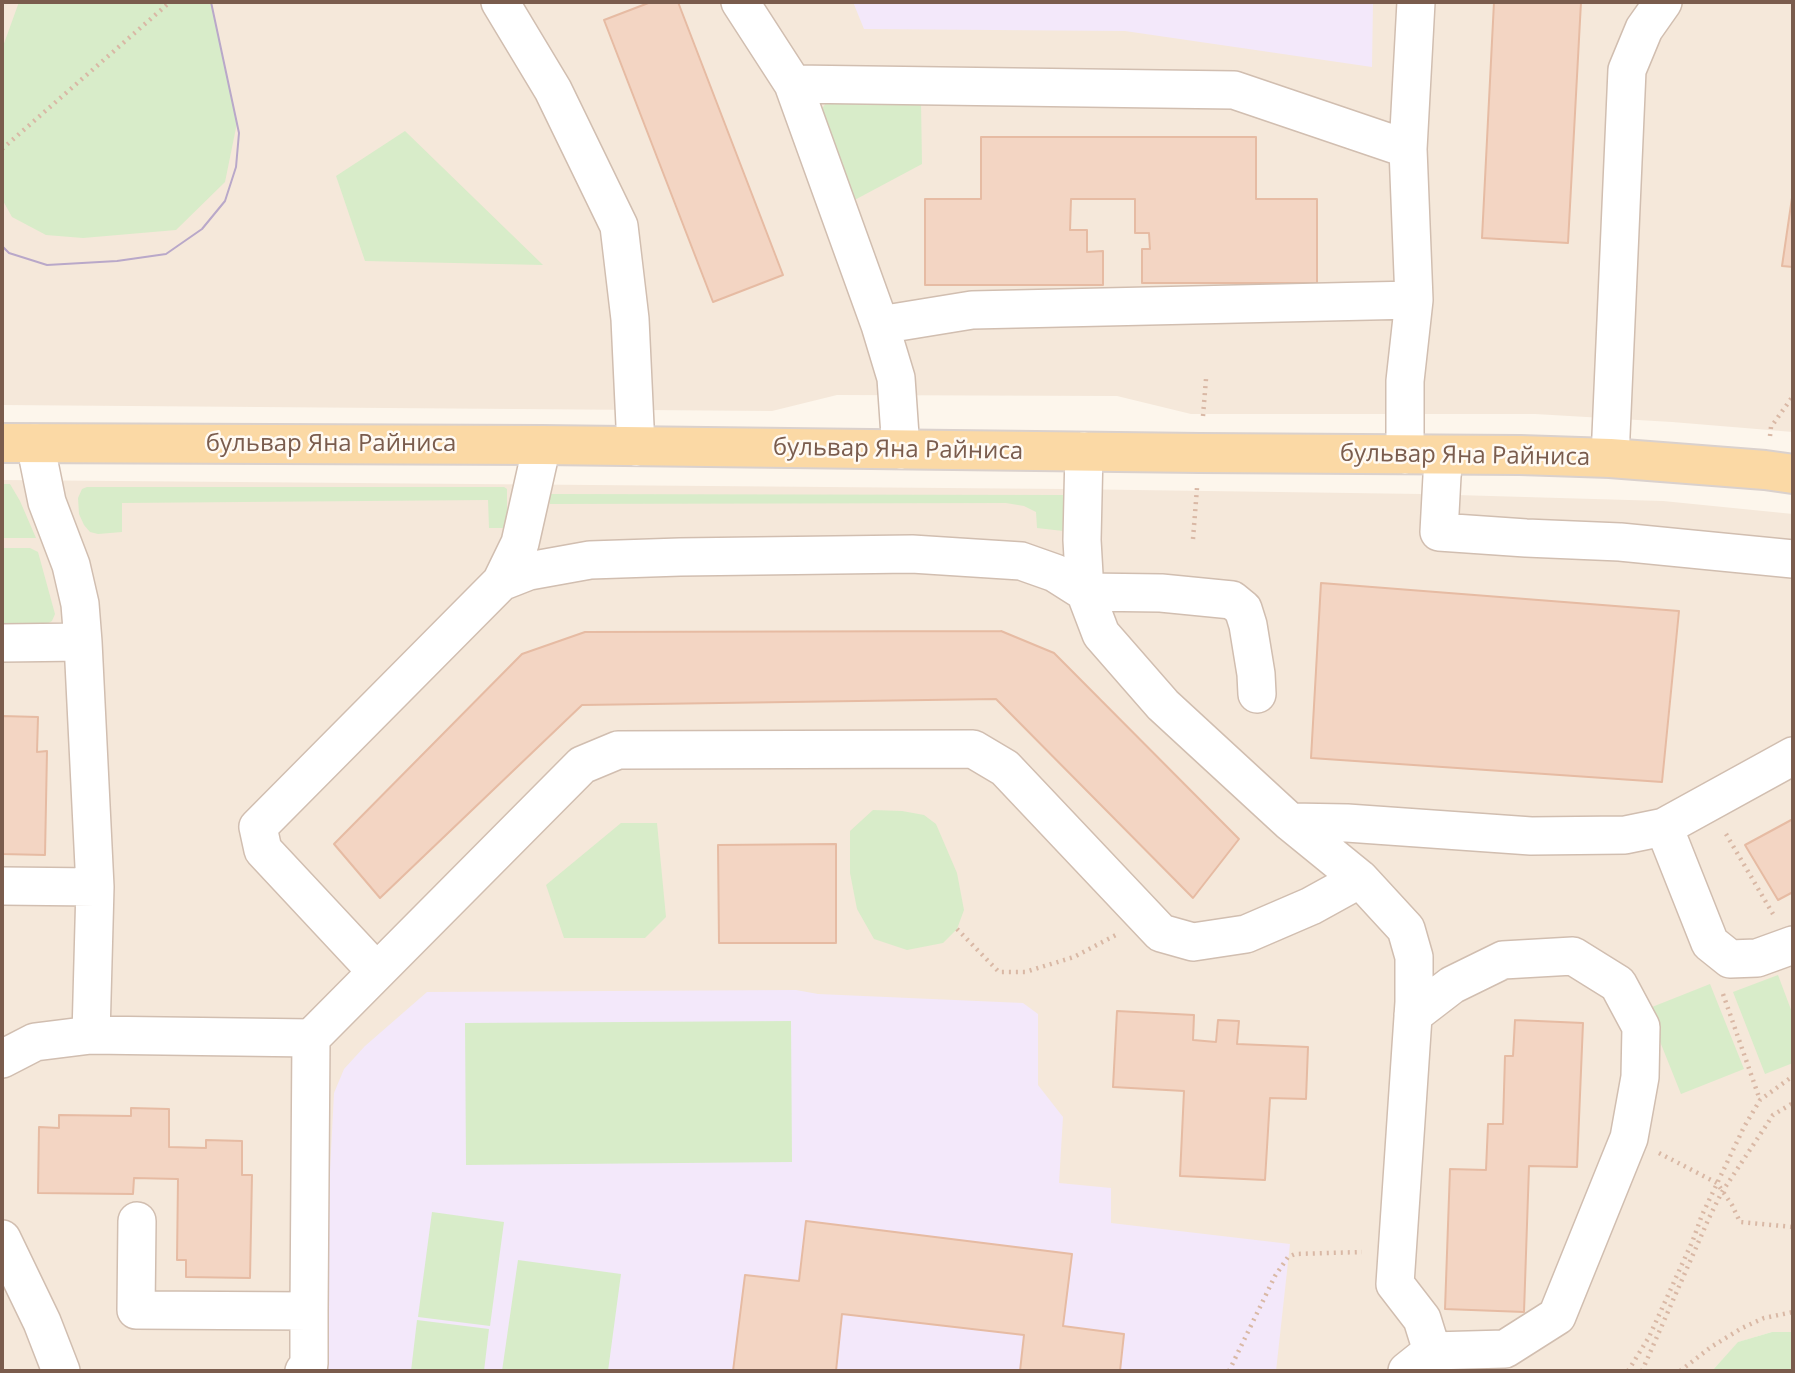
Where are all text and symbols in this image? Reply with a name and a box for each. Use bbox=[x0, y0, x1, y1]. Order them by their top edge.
street label: бульвар Яна Райниса bbox=[206, 430, 456, 458]
street label: бульвар Яна Райниса bbox=[773, 433, 1023, 467]
street label: бульвар Яна Райниса bbox=[1340, 439, 1590, 473]

